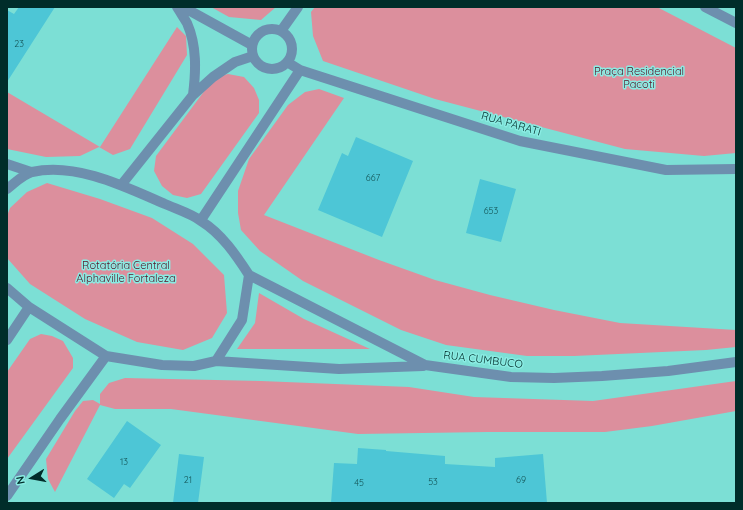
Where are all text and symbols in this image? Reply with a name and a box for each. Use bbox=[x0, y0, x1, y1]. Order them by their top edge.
house number: 23 bbox=[14, 39, 24, 49]
park label: Praça Residencial Pacoti bbox=[594, 65, 684, 91]
street label: RUA PARATI bbox=[480, 109, 542, 139]
house number: 667 bbox=[366, 173, 380, 183]
house number: 653 bbox=[484, 206, 498, 216]
park label: Rotatória Central Alphaville Fortaleza bbox=[76, 259, 176, 285]
street label: RUA CUMBUCO bbox=[443, 349, 523, 371]
house number: 13 bbox=[120, 457, 128, 467]
north arrow bbox=[12, 458, 52, 498]
text: N bbox=[13, 475, 28, 486]
house number: 21 bbox=[184, 475, 192, 485]
house number: 69 bbox=[516, 475, 526, 485]
house number: 53 bbox=[428, 477, 438, 487]
house number: 45 bbox=[354, 478, 364, 488]

